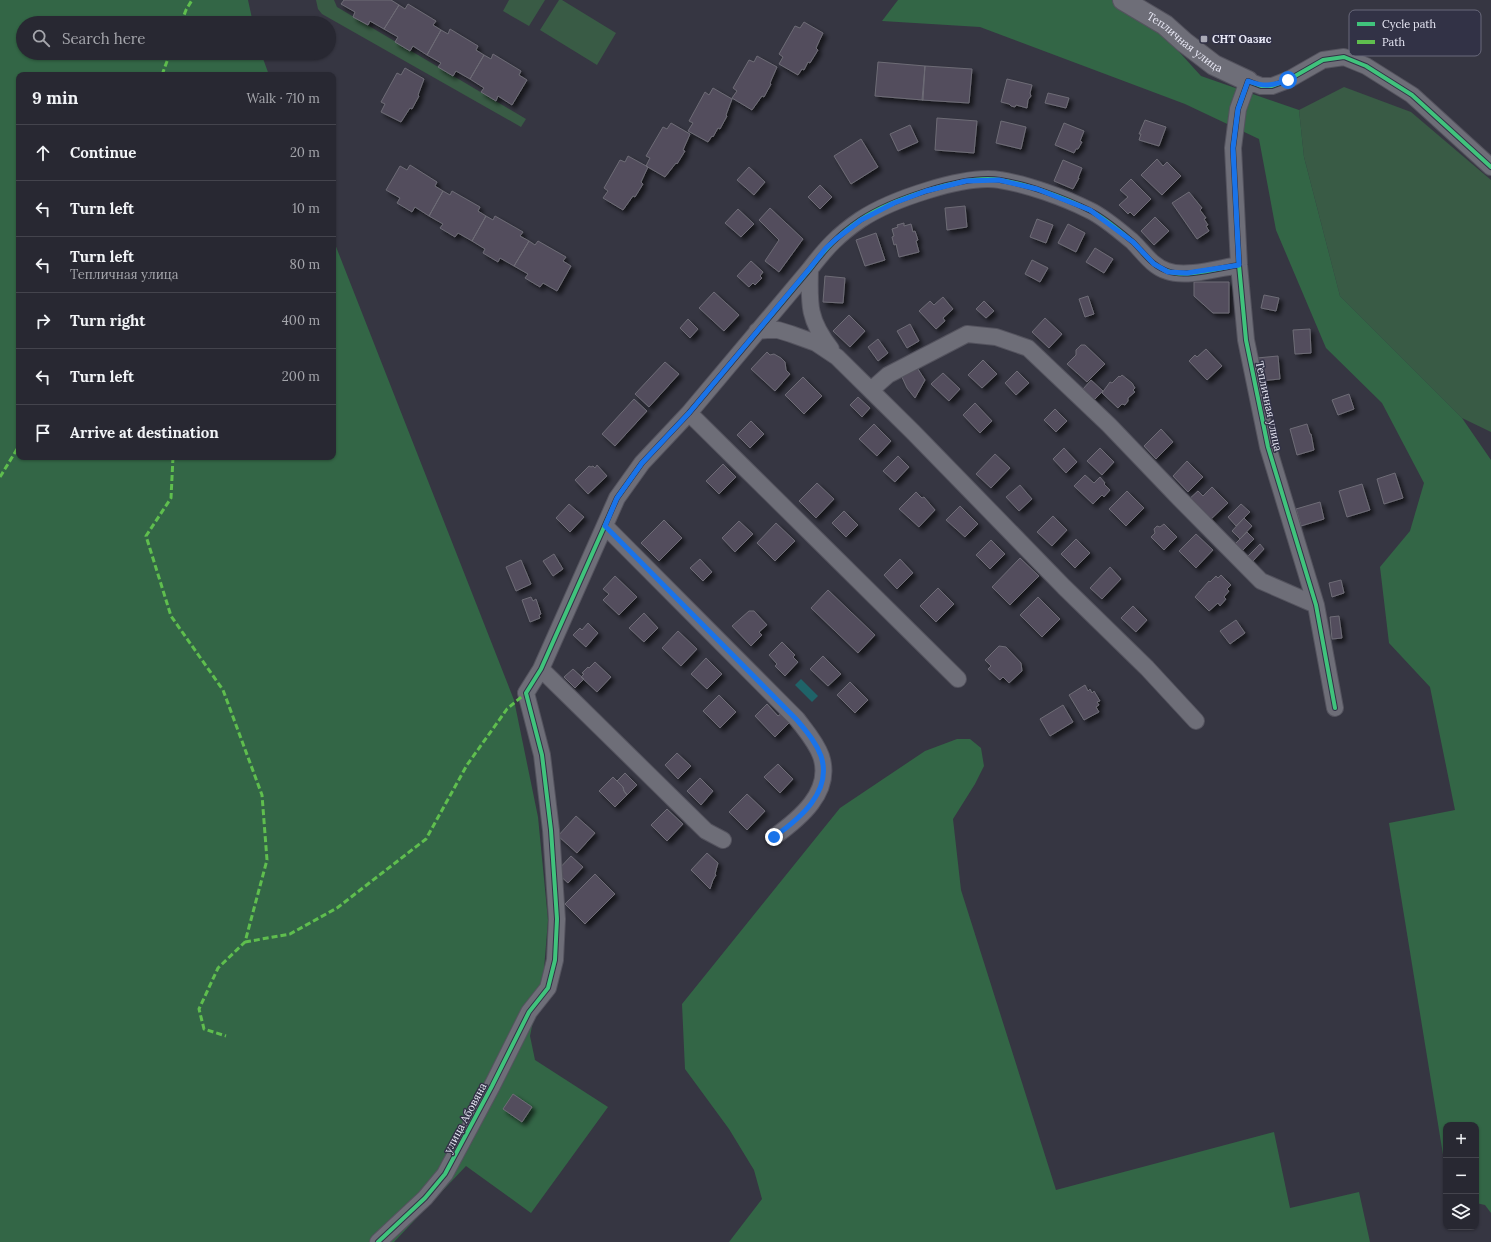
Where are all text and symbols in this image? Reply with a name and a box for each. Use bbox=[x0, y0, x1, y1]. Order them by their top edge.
street label: Тепличная улица bbox=[1144, 9, 1225, 75]
legend bbox=[1349, 10, 1481, 56]
search box bbox=[16, 16, 336, 60]
text: Cycle path bbox=[1382, 17, 1437, 31]
icon: search bbox=[30, 27, 52, 49]
text: Search here bbox=[62, 29, 145, 48]
place label: СНТ Оазис bbox=[1212, 32, 1272, 46]
marker: СНТ Оазис bbox=[1199, 34, 1209, 44]
text: Path bbox=[1382, 35, 1405, 49]
route start bbox=[1279, 71, 1297, 89]
text: 9 min bbox=[32, 87, 78, 109]
text: Walk · 710 m bbox=[246, 90, 320, 107]
icon: ahead bbox=[32, 142, 54, 164]
text: Continue bbox=[70, 143, 136, 162]
text: 20 m bbox=[290, 144, 320, 161]
icon: left bbox=[32, 198, 54, 220]
text: Turn left bbox=[70, 199, 134, 218]
text: 10 m bbox=[292, 200, 320, 217]
text: Turn left bbox=[70, 247, 134, 266]
icon: left bbox=[32, 254, 54, 276]
text: 80 m bbox=[290, 256, 320, 273]
text: Тепличная улица bbox=[70, 266, 179, 283]
icon: right bbox=[32, 310, 54, 332]
text: Turn right bbox=[70, 311, 146, 330]
text: 400 m bbox=[282, 312, 320, 329]
street label: Тепличная улица bbox=[1253, 360, 1285, 453]
icon: left bbox=[32, 366, 54, 388]
text: Turn left bbox=[70, 367, 134, 386]
text: 200 m bbox=[282, 368, 320, 385]
icon: arrive bbox=[32, 422, 54, 444]
text: Arrive at destination bbox=[70, 423, 219, 442]
route end bbox=[765, 828, 783, 846]
street label: улица Абовяна bbox=[440, 1080, 490, 1156]
map controls bbox=[1443, 1122, 1479, 1230]
button: + bbox=[1443, 1122, 1479, 1158]
button: − bbox=[1443, 1158, 1479, 1194]
button: layers bbox=[1443, 1194, 1479, 1230]

